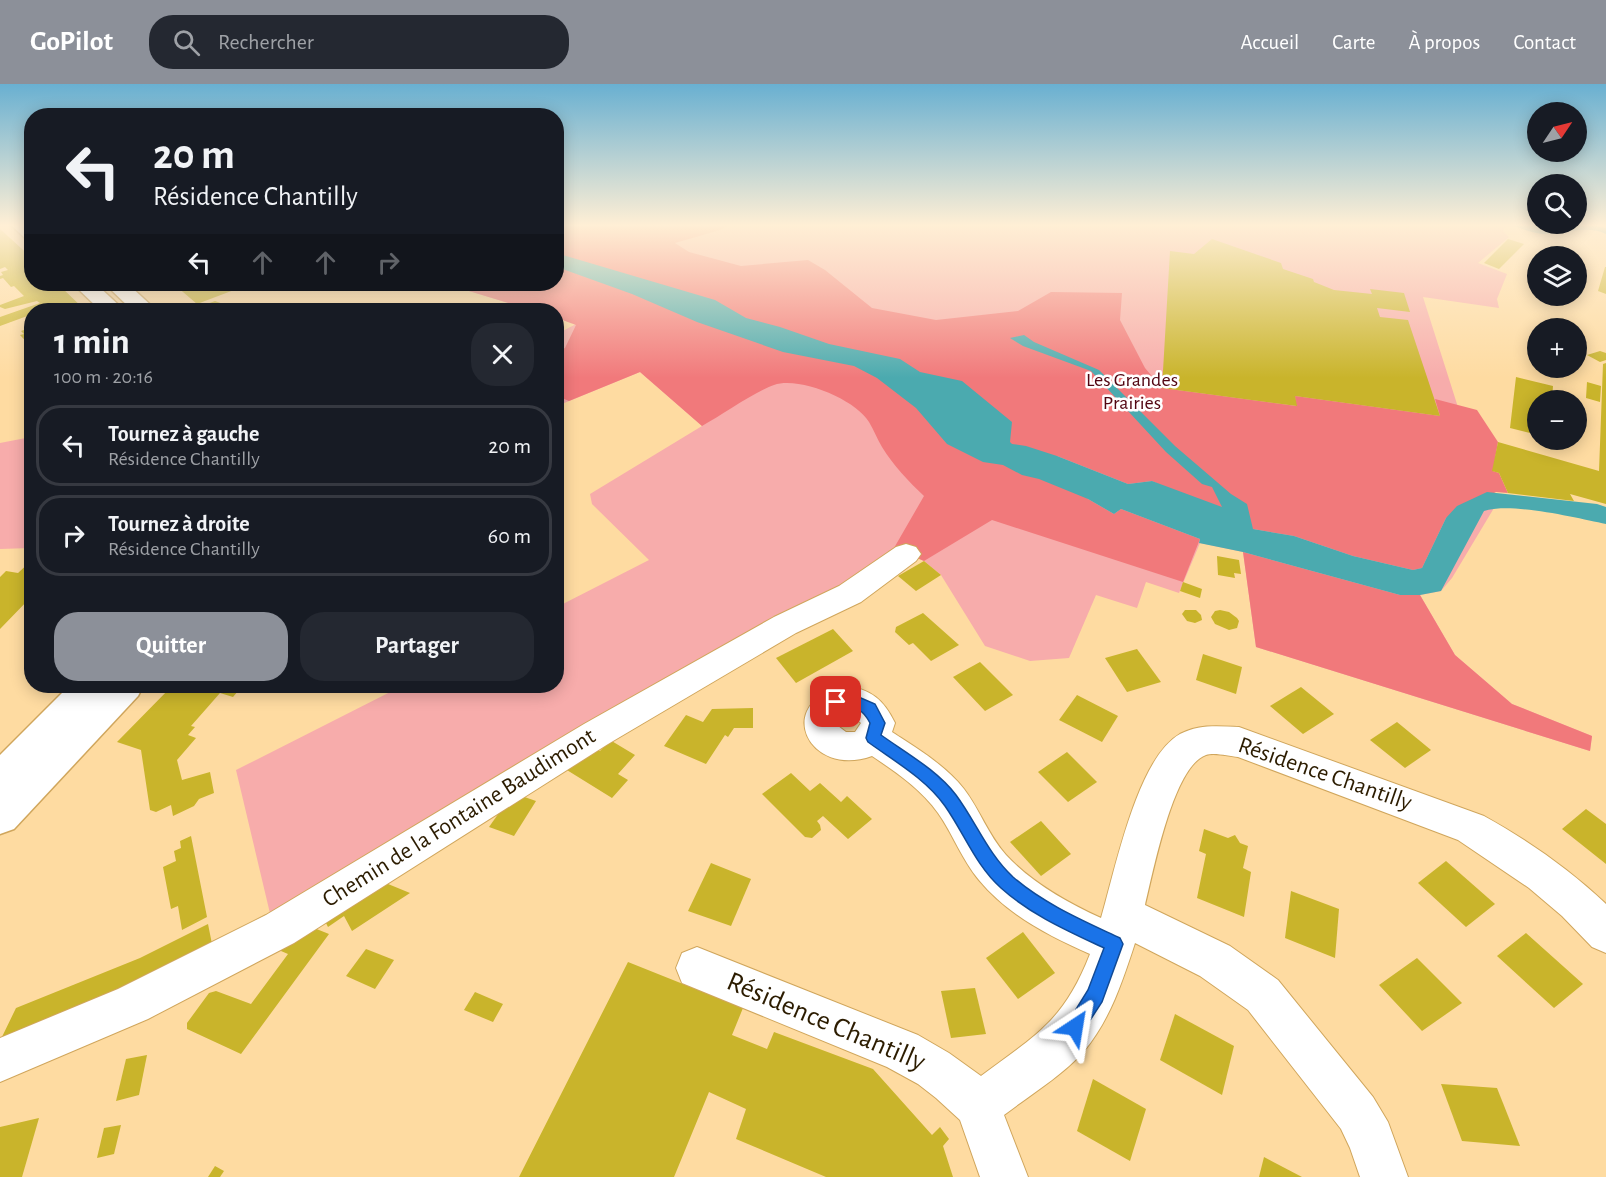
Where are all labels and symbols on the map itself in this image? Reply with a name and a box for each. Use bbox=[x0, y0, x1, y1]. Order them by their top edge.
north arrow bbox=[1527, 102, 1587, 162]
park label: Les Grandes Prairies bbox=[1086, 370, 1178, 413]
pin bbox=[810, 676, 861, 727]
street label: Chemin de la Fontaine Baudimont bbox=[318, 724, 600, 912]
street label: Résidence Chantilly bbox=[1235, 733, 1415, 815]
street label: Résidence Chantilly bbox=[723, 968, 929, 1076]
position arrow bbox=[1043, 995, 1107, 1059]

